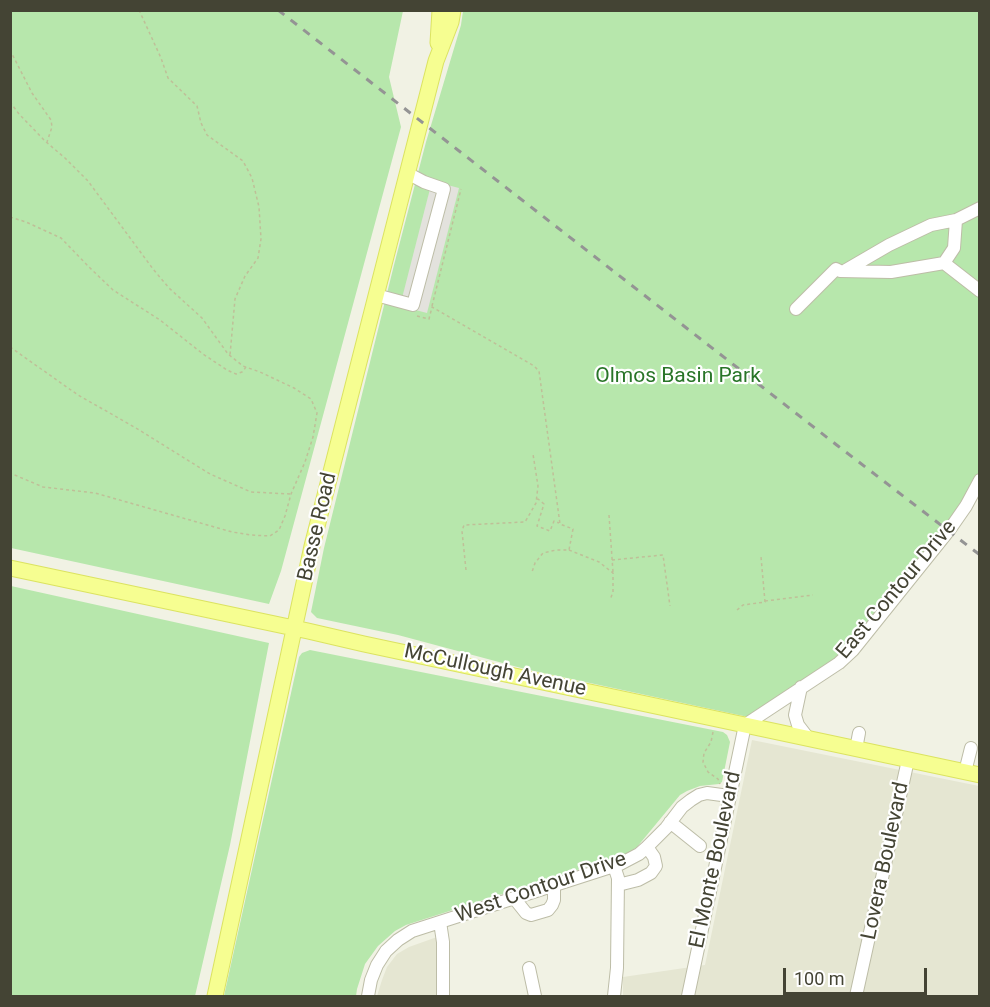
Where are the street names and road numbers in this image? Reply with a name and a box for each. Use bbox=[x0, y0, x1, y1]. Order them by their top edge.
street label: Basse Road bbox=[293, 470, 343, 584]
street label: East Contour Drive bbox=[832, 516, 962, 664]
street label: McCullough Avenue bbox=[402, 639, 588, 703]
street label: El Monte Boulevard bbox=[685, 769, 747, 951]
street label: Lovera Boulevard bbox=[857, 780, 915, 942]
street label: West Contour Drive bbox=[452, 847, 630, 929]

